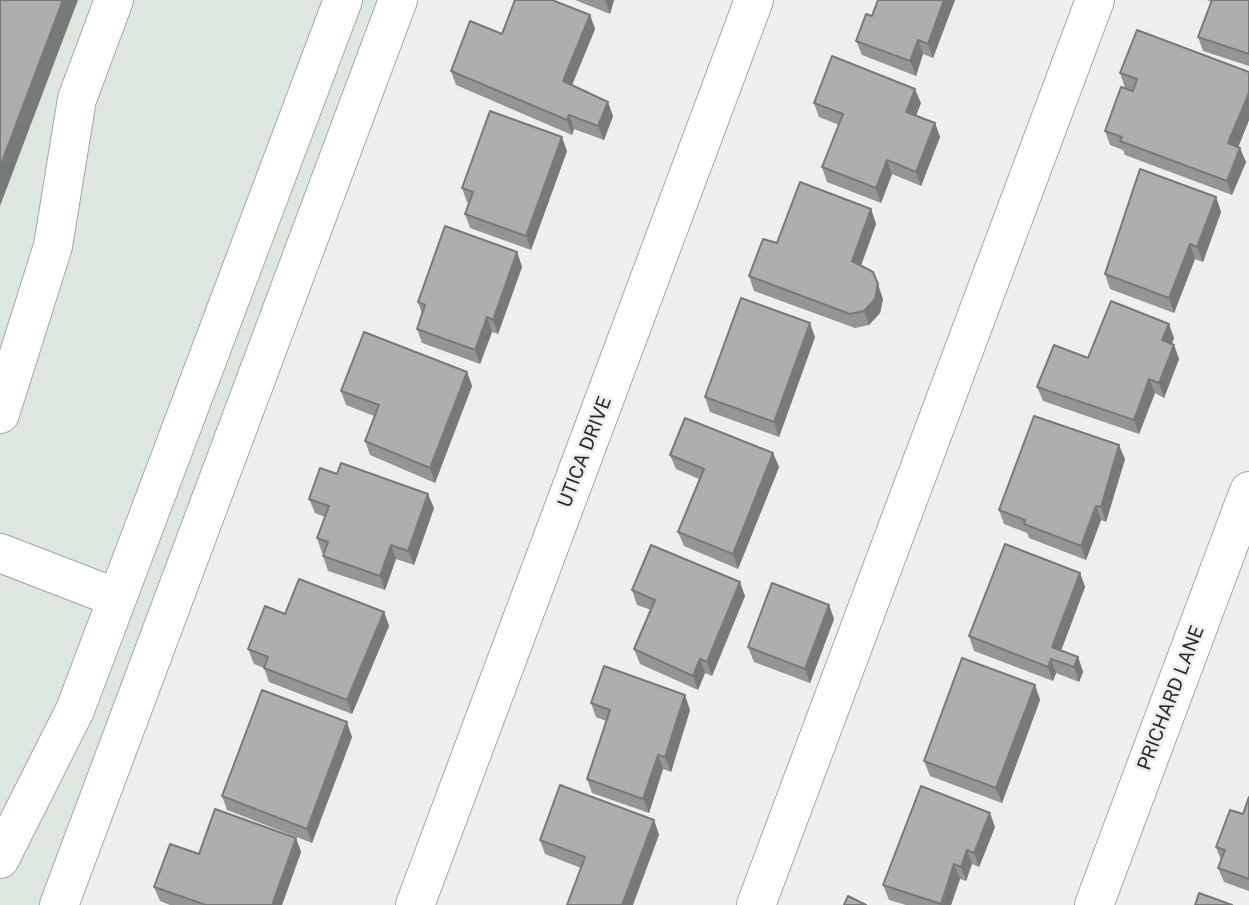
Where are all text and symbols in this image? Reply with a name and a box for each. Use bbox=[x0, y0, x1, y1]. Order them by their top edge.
street label: UTICA DRIVE bbox=[553, 393, 617, 511]
street label: PRICHARD LANE bbox=[1133, 623, 1209, 773]

